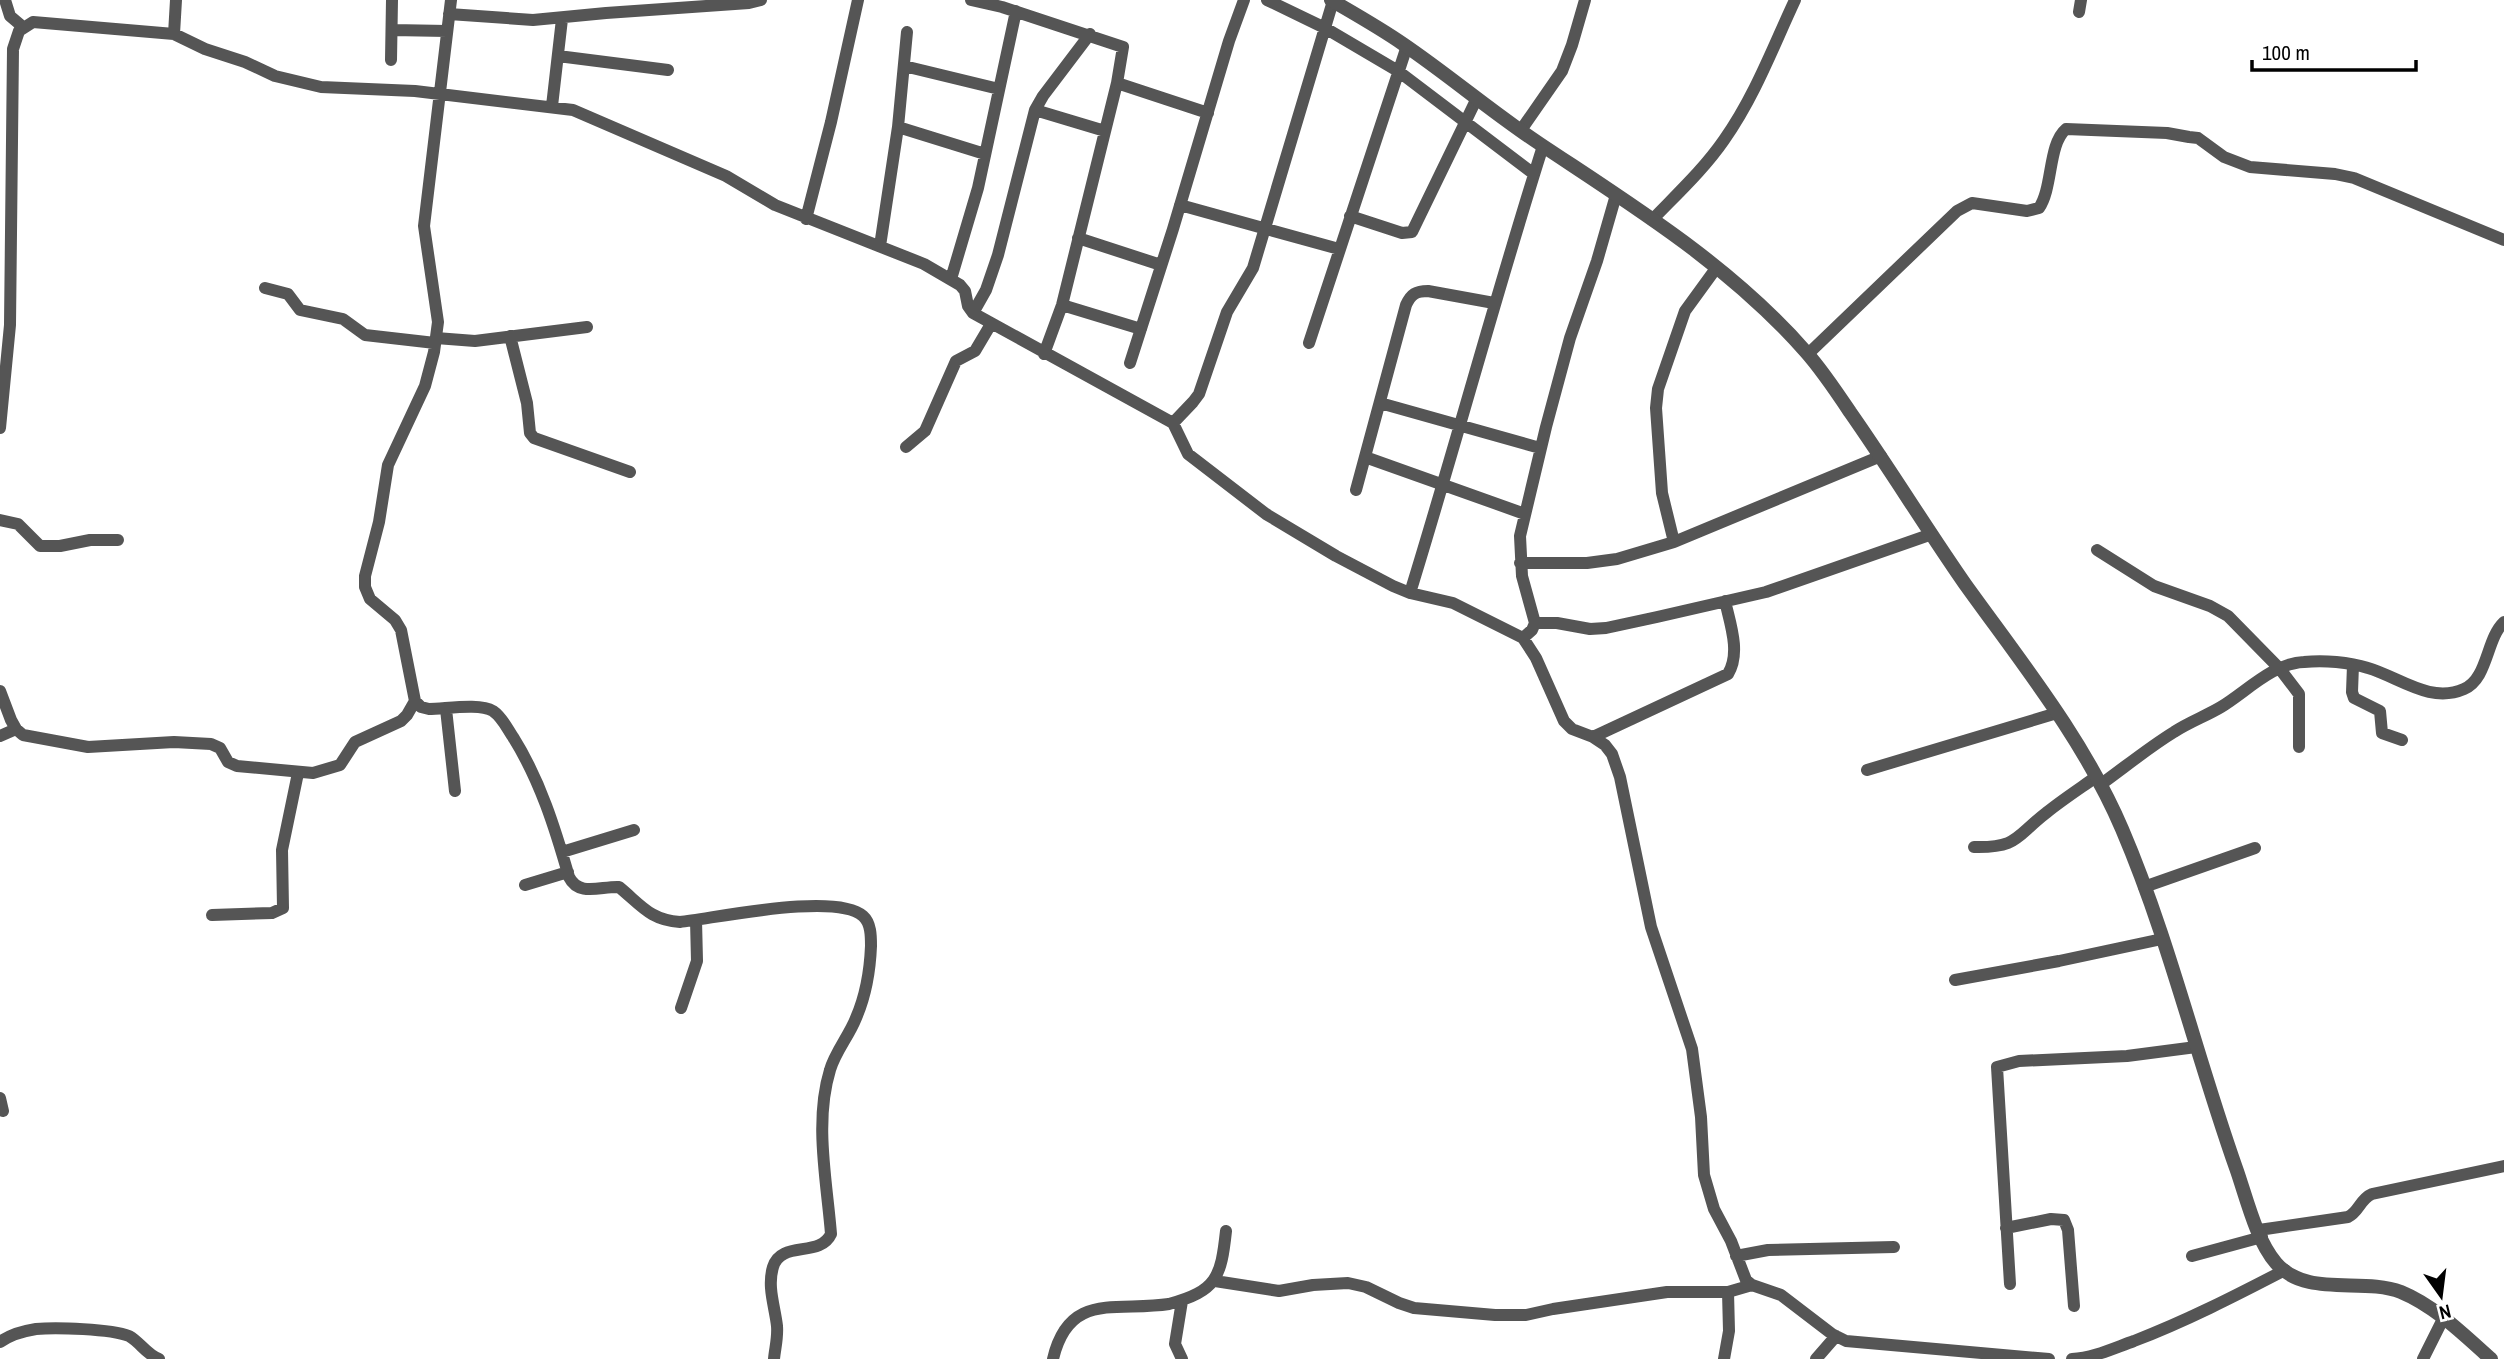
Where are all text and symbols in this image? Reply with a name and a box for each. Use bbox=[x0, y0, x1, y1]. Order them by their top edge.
scale bar bbox=[2252, 28, 2416, 72]
text: 100 m bbox=[2262, 38, 2310, 67]
north arrow bbox=[2406, 1261, 2476, 1331]
text: N bbox=[2437, 1299, 2454, 1326]

